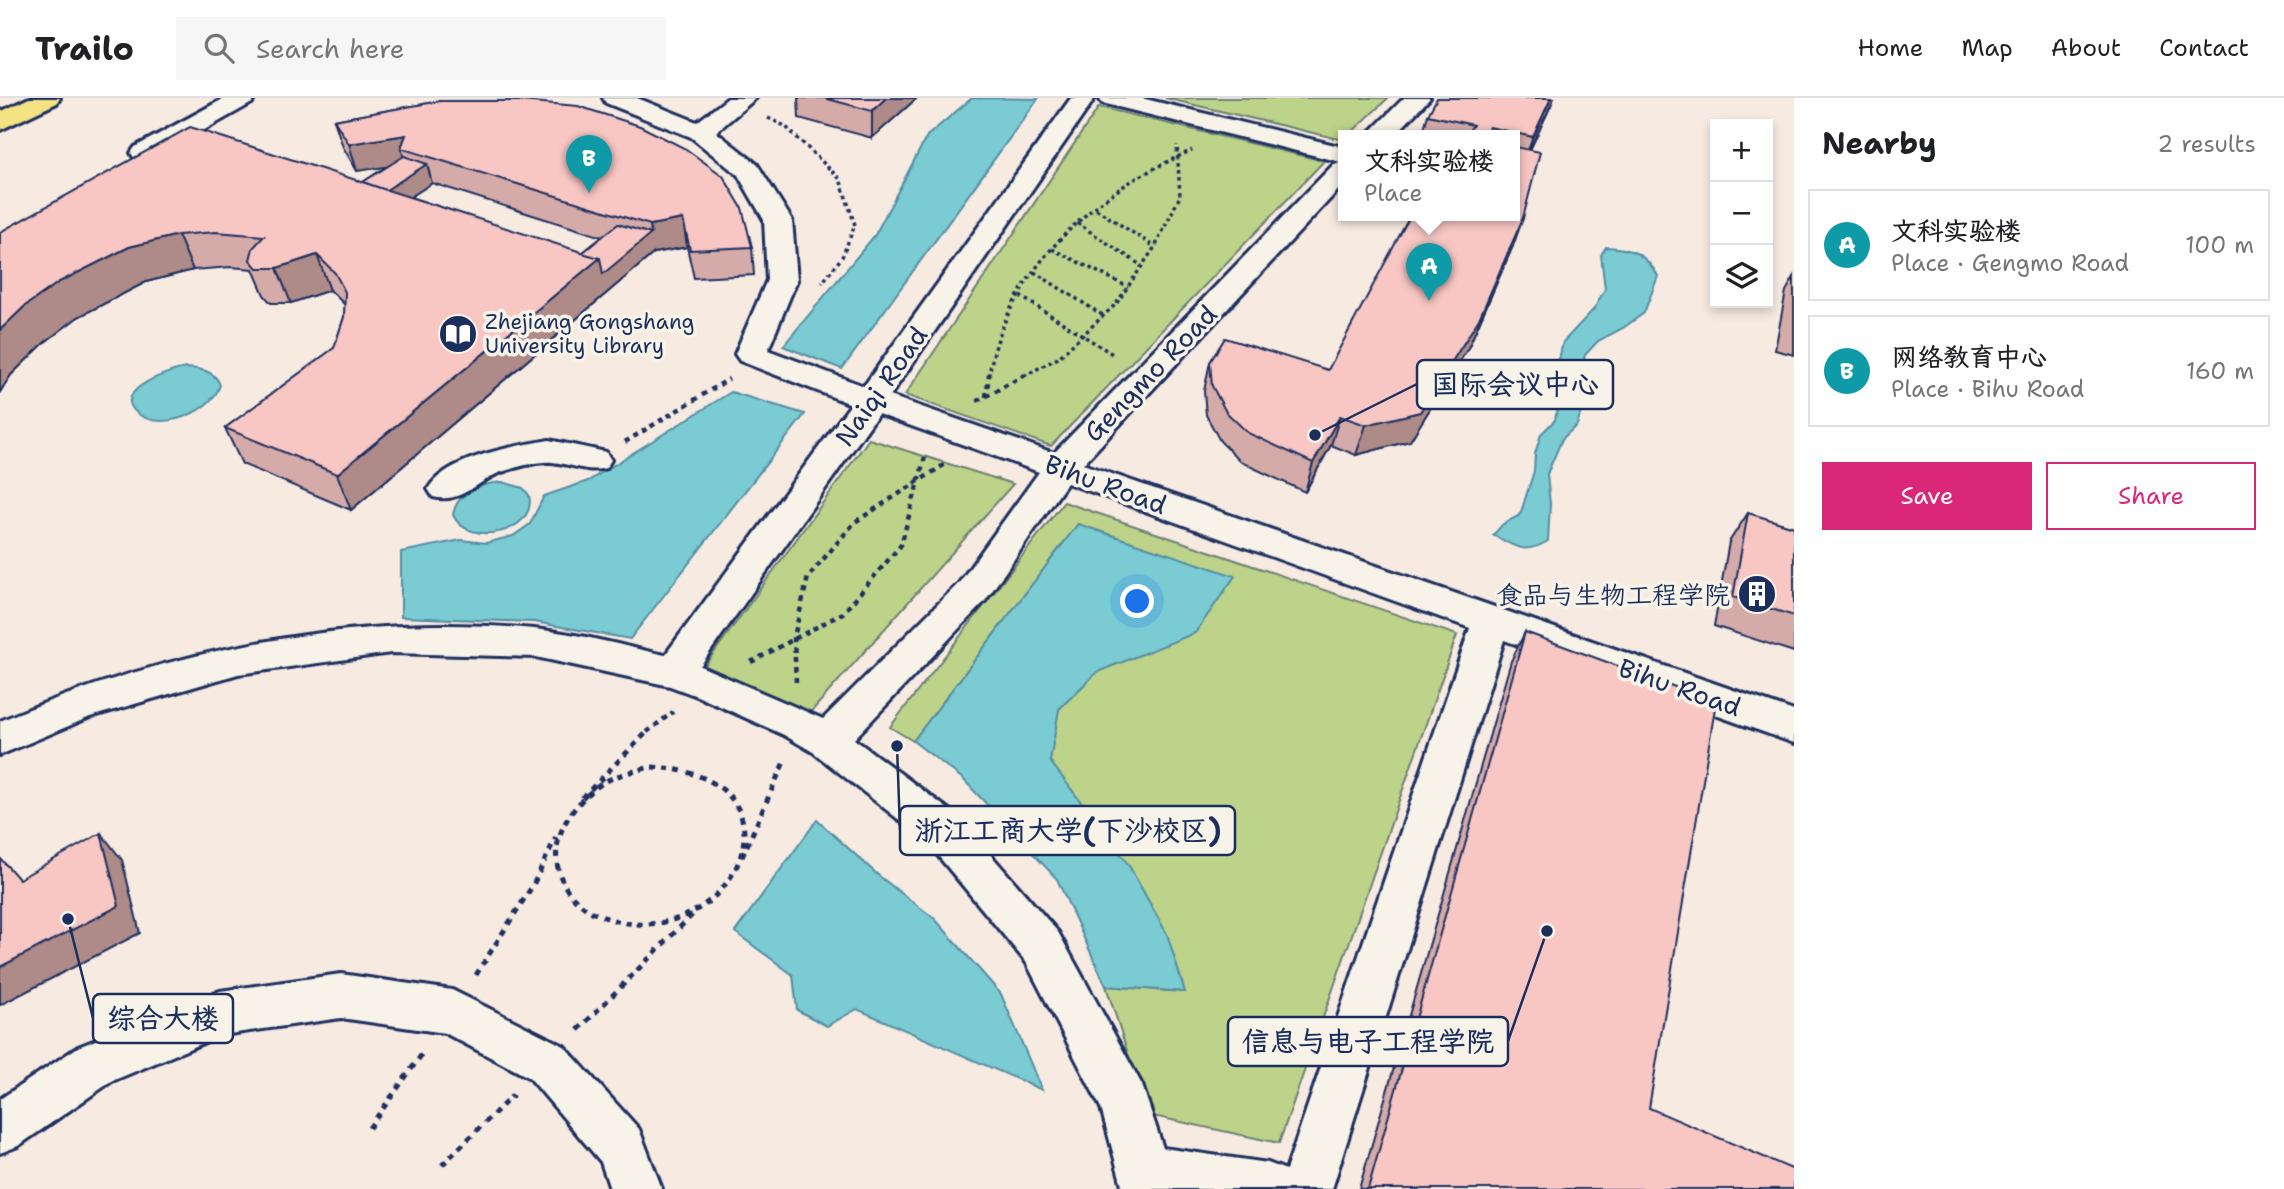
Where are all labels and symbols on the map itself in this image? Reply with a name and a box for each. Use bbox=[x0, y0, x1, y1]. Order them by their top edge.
pin: B bbox=[566, 135, 612, 193]
pin: A bbox=[1406, 243, 1452, 301]
street label: Gengmo Road bbox=[1076, 297, 1224, 449]
place label: Zhejiang Gongshang University Library bbox=[485, 308, 694, 360]
library icon: Zhejiang Gongshang University Library bbox=[437, 313, 479, 355]
street label: Naiqi Road bbox=[827, 319, 935, 453]
callout: 国际会议中心 bbox=[1417, 360, 1613, 409]
text: 国际会议中心 bbox=[1431, 365, 1599, 403]
street label: Bihu Road bbox=[1040, 446, 1172, 522]
building icon: 食品与生物工程学院 bbox=[1736, 573, 1778, 615]
place label: 食品与生物工程学院 bbox=[1496, 577, 1730, 612]
your location bbox=[1120, 584, 1154, 618]
street label: Bihu Road bbox=[1614, 650, 1746, 724]
callout: 浙江工商大学(下沙校区) bbox=[900, 806, 1235, 855]
text: 浙江工商大学(下沙校区) bbox=[915, 811, 1221, 849]
callout: 综合大楼 bbox=[93, 994, 233, 1043]
text: 综合大楼 bbox=[107, 999, 219, 1037]
callout: 信息与电子工程学院 bbox=[1228, 1017, 1508, 1066]
text: 信息与电子工程学院 bbox=[1242, 1022, 1494, 1060]

